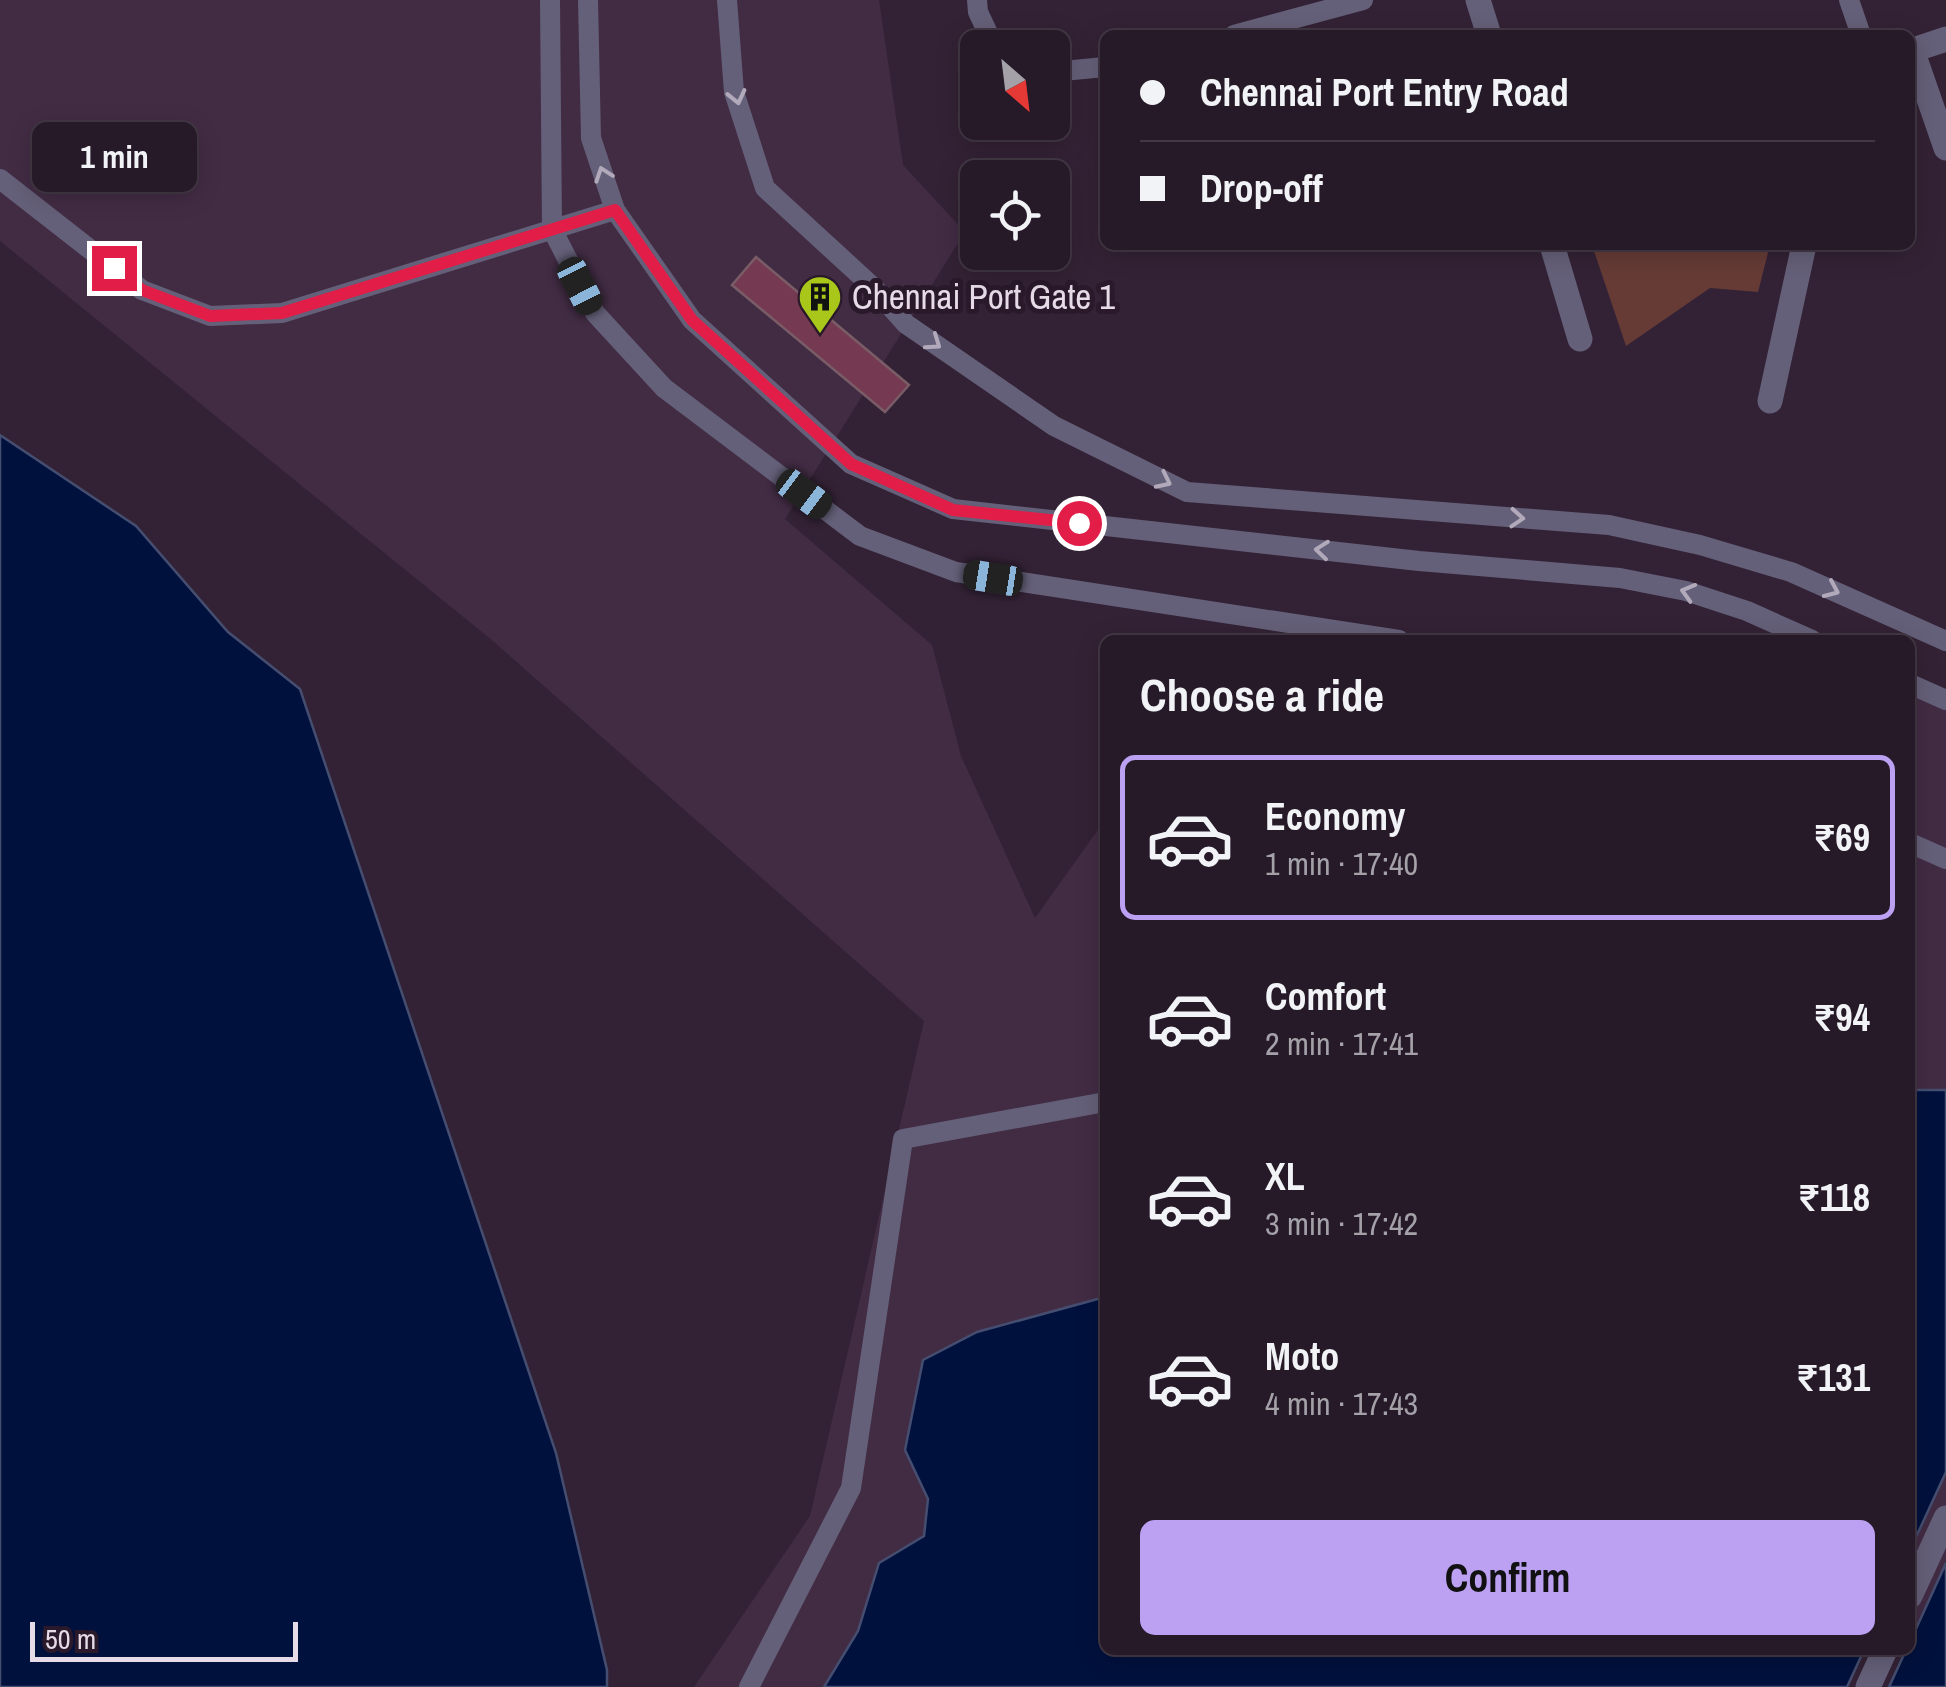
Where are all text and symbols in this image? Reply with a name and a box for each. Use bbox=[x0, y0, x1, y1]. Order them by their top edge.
north arrow bbox=[960, 30, 1070, 140]
map controls bbox=[960, 30, 1070, 270]
text: Chennai Port Entry Road bbox=[1200, 67, 1569, 118]
one-way arrow bbox=[726, 88, 747, 105]
callout: 1 min bbox=[32, 123, 196, 193]
text: 1 min bbox=[80, 135, 149, 178]
button: locate bbox=[960, 160, 1070, 270]
text: Drop-off bbox=[1200, 163, 1323, 214]
one-way arrow bbox=[594, 166, 615, 183]
route end bbox=[92, 246, 137, 291]
car bbox=[553, 252, 607, 320]
place label: Chennai Port Gate 1 bbox=[852, 273, 1115, 320]
building icon: Chennai Port Gate 1 bbox=[797, 274, 843, 335]
one-way arrow bbox=[922, 331, 941, 349]
car bbox=[771, 464, 837, 524]
one-way arrow bbox=[1153, 469, 1171, 488]
route start bbox=[1057, 501, 1102, 546]
one-way arrow bbox=[1510, 506, 1526, 528]
one-way arrow bbox=[1314, 540, 1330, 561]
car bbox=[961, 558, 1025, 598]
one-way arrow bbox=[1822, 578, 1840, 598]
one-way arrow bbox=[1680, 583, 1697, 604]
text: Choose a ride bbox=[1140, 664, 1384, 725]
text: Economy bbox=[1265, 791, 1405, 842]
icon: car bbox=[1145, 793, 1235, 883]
text: ₹69 bbox=[1813, 812, 1870, 863]
text: 1 min · 17:40 bbox=[1265, 842, 1418, 885]
text: Comfort bbox=[1265, 971, 1386, 1022]
icon: car bbox=[1145, 973, 1235, 1063]
text: ₹94 bbox=[1813, 992, 1870, 1043]
text: 2 min · 17:41 bbox=[1265, 1022, 1418, 1065]
text: XL bbox=[1265, 1151, 1305, 1202]
icon: car bbox=[1145, 1153, 1235, 1243]
text: ₹118 bbox=[1798, 1172, 1870, 1223]
text: 3 min · 17:42 bbox=[1265, 1202, 1418, 1245]
text: Moto bbox=[1265, 1331, 1339, 1382]
icon: car bbox=[1145, 1333, 1235, 1423]
text: ₹131 bbox=[1796, 1352, 1870, 1403]
text: 4 min · 17:43 bbox=[1265, 1382, 1418, 1425]
button: Confirm bbox=[1140, 1520, 1875, 1635]
scale bar bbox=[30, 1617, 298, 1662]
text: 50 m bbox=[45, 1620, 96, 1658]

